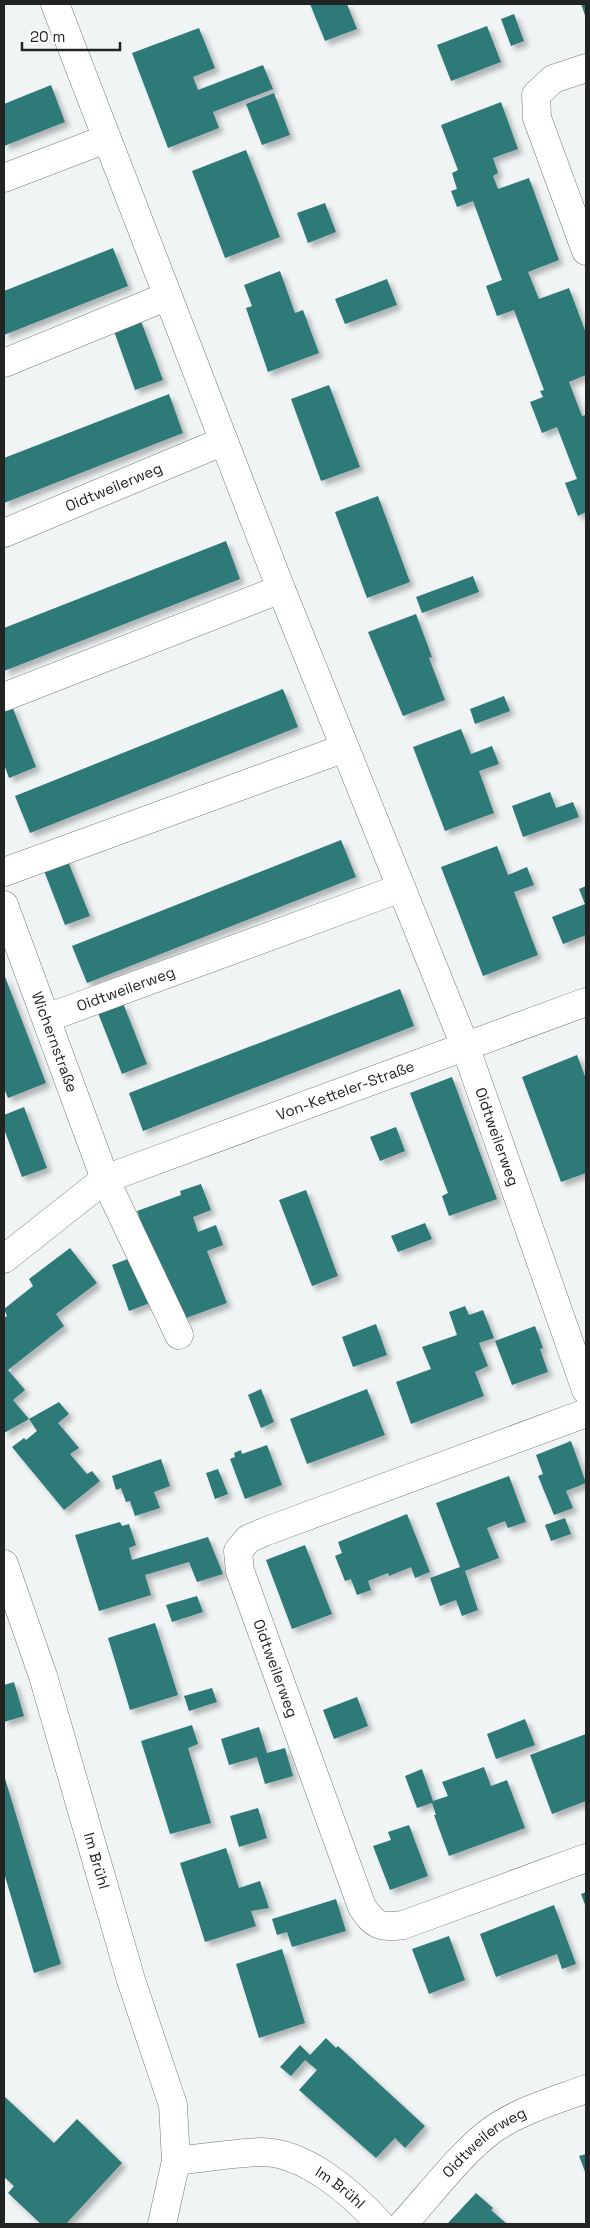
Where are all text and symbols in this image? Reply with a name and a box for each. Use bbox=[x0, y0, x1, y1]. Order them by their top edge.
scale bar bbox=[22, 20, 120, 52]
text: 20 m bbox=[30, 27, 65, 46]
street label: Oidtweilerweg bbox=[62, 458, 165, 515]
street label: Oidtweilerweg bbox=[74, 962, 177, 1015]
street label: Wichernstraße bbox=[28, 989, 82, 1095]
street label: Von-Ketteler-Straße bbox=[274, 1056, 417, 1124]
street label: Oidtweilerweg bbox=[471, 1085, 524, 1189]
street label: Oidtweilerweg bbox=[249, 1616, 302, 1720]
street label: Im Brühl bbox=[80, 1830, 114, 1891]
street label: Oidtweilerweg bbox=[438, 2103, 529, 2181]
street label: Im Brühl bbox=[312, 2162, 370, 2213]

